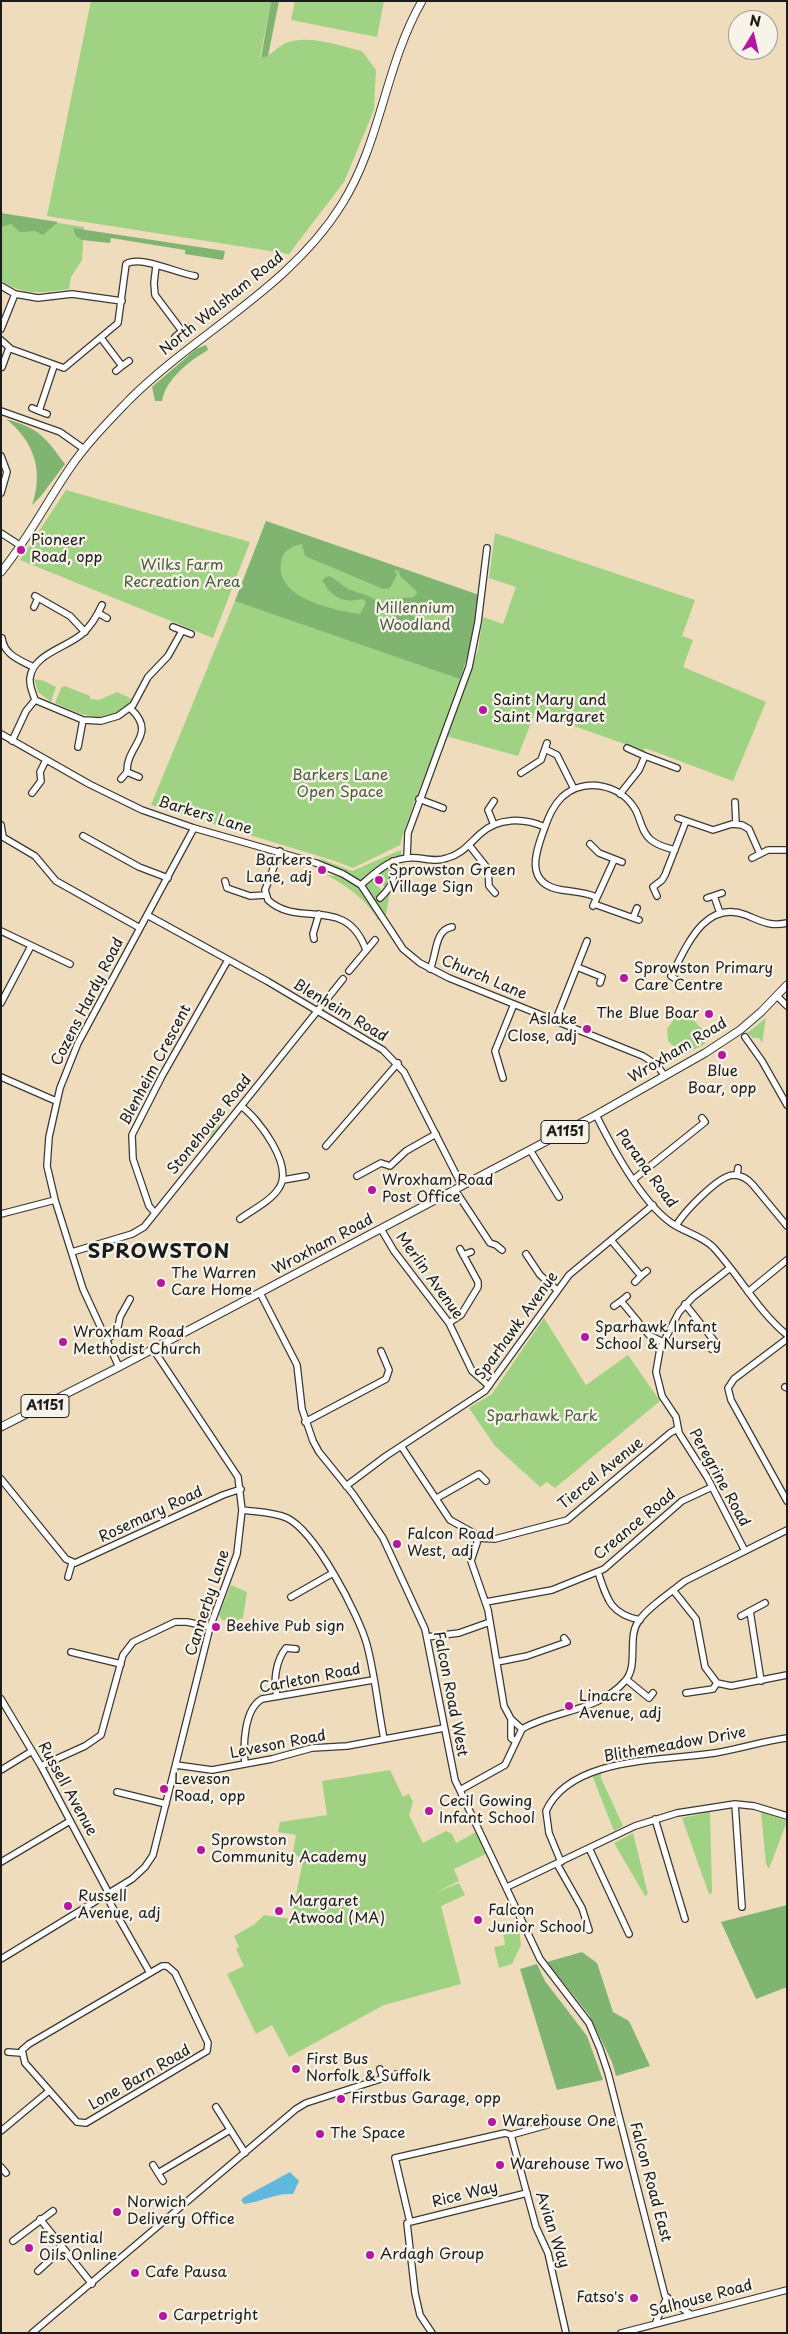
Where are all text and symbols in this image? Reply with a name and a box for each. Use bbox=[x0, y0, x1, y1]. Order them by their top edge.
text: N bbox=[748, 9, 762, 32]
north arrow bbox=[728, 10, 778, 60]
street label: North Walsham Road bbox=[156, 249, 288, 359]
place label: Pioneer Road, opp bbox=[31, 532, 102, 567]
marker: Pioneer Road, opp bbox=[15, 544, 27, 556]
park label: Wilks Farm Recreation Area bbox=[123, 557, 241, 592]
park label: Millennium Woodland bbox=[375, 600, 455, 635]
place label: Saint Mary and Saint Margaret bbox=[493, 692, 606, 727]
marker: Saint Mary and Saint Margaret bbox=[477, 704, 489, 716]
park label: Barkers Lane Open Space bbox=[291, 767, 389, 802]
street label: Barkers Lane bbox=[156, 793, 254, 839]
place label: Barkers Lane, adj bbox=[246, 852, 312, 887]
place label: Sprowston Green Village Sign bbox=[389, 862, 516, 897]
marker: Barkers Lane, adj bbox=[316, 864, 328, 876]
marker: Sprowston Green Village Sign bbox=[373, 874, 385, 886]
street label: Cozens Hardy Road bbox=[48, 935, 128, 1069]
street label: Church Lane bbox=[438, 952, 530, 1004]
place label: Sprowston Primary Care Centre bbox=[634, 960, 773, 995]
marker: Sprowston Primary Care Centre bbox=[618, 972, 630, 984]
street label: Blenheim Road bbox=[290, 976, 390, 1046]
street label: Blenheim Crescent bbox=[117, 1002, 195, 1128]
place label: The Blue Boar bbox=[596, 1005, 699, 1023]
marker: The Blue Boar bbox=[703, 1008, 715, 1020]
place label: Aslake Close, adj bbox=[507, 1011, 577, 1046]
street label: Wroxham Road bbox=[626, 1015, 730, 1087]
marker: Aslake Close, adj bbox=[581, 1023, 593, 1035]
marker: Blue Boar, opp bbox=[716, 1049, 728, 1061]
place label: Blue Boar, opp bbox=[688, 1063, 756, 1098]
street label: Stonehouse Road bbox=[164, 1071, 256, 1179]
road number: A1151 bbox=[541, 1120, 589, 1144]
street label: Parana Road bbox=[611, 1126, 681, 1212]
place label: Wroxham Road Post Office bbox=[382, 1172, 494, 1207]
marker: Wroxham Road Post Office bbox=[366, 1184, 378, 1196]
street label: Wroxham Road bbox=[270, 1211, 376, 1279]
street label: Merlin Avenue bbox=[391, 1229, 467, 1323]
district label: SPROWSTON bbox=[87, 1240, 231, 1264]
place label: The Warren Care Home bbox=[171, 1265, 256, 1300]
street label: Sparhawk Avenue bbox=[472, 1268, 562, 1384]
marker: The Warren Care Home bbox=[155, 1277, 167, 1289]
place label: Sparhawk Infant School & Nursery bbox=[595, 1319, 721, 1354]
place label: Wroxham Road Methodist Church bbox=[73, 1324, 201, 1359]
marker: Sparhawk Infant School & Nursery bbox=[579, 1331, 591, 1343]
marker: Wroxham Road Methodist Church bbox=[57, 1336, 69, 1348]
road number: A1151 bbox=[21, 1394, 69, 1418]
park label: Sparhawk Park bbox=[486, 1408, 598, 1426]
street label: Peregrine Road bbox=[685, 1426, 753, 1530]
street label: Tiercel Avenue bbox=[555, 1434, 647, 1514]
street label: Rosemary Road bbox=[96, 1483, 206, 1547]
street label: Creance Road bbox=[590, 1486, 680, 1564]
place label: Falcon Road West, adj bbox=[407, 1526, 494, 1561]
marker: Falcon Road West, adj bbox=[391, 1538, 403, 1550]
street label: Cannerby Lane bbox=[182, 1547, 234, 1659]
place label: Beehive Pub sign bbox=[226, 1618, 345, 1636]
marker: Beehive Pub sign bbox=[210, 1621, 222, 1633]
street label: Falcon Road West bbox=[429, 1630, 471, 1758]
street label: Carleton Road bbox=[258, 1660, 362, 1698]
place label: Linacre Avenue, adj bbox=[579, 1688, 661, 1723]
marker: Linacre Avenue, adj bbox=[563, 1700, 575, 1712]
street label: Blithemeadow Drive bbox=[603, 1724, 747, 1766]
street label: Leveson Road bbox=[229, 1727, 327, 1763]
street label: Russell Avenue bbox=[34, 1739, 100, 1839]
place label: Leveson Road, opp bbox=[174, 1771, 245, 1806]
marker: Leveson Road, opp bbox=[158, 1783, 170, 1795]
place label: Cecil Gowing Infant School bbox=[439, 1793, 535, 1828]
marker: Cecil Gowing Infant School bbox=[423, 1805, 435, 1817]
place label: Sprowston Community Academy bbox=[211, 1832, 367, 1867]
marker: Sprowston Community Academy bbox=[195, 1844, 207, 1856]
place label: Russell Avenue, adj bbox=[78, 1888, 160, 1923]
place label: Margaret Atwood (MA) bbox=[289, 1893, 385, 1928]
marker: Russell Avenue, adj bbox=[62, 1900, 74, 1912]
place label: Falcon Junior School bbox=[488, 1902, 586, 1937]
marker: Margaret Atwood (MA) bbox=[273, 1905, 285, 1917]
marker: Falcon Junior School bbox=[472, 1914, 484, 1926]
street label: Lone Barn Road bbox=[86, 2042, 194, 2114]
place label: First Bus Norfolk & Suffolk bbox=[306, 2051, 431, 2086]
marker: First Bus Norfolk & Suffolk bbox=[290, 2063, 302, 2075]
place label: Firstbus Garage, opp bbox=[351, 2090, 501, 2108]
marker: Firstbus Garage, opp bbox=[335, 2093, 347, 2105]
place label: Warehouse One bbox=[502, 2113, 616, 2131]
marker: Warehouse One bbox=[486, 2116, 498, 2128]
street label: Falcon Road East bbox=[625, 2120, 675, 2244]
place label: The Space bbox=[330, 2125, 405, 2143]
marker: The Space bbox=[314, 2128, 326, 2140]
place label: Warehouse Two bbox=[510, 2156, 624, 2174]
marker: Warehouse Two bbox=[494, 2159, 506, 2171]
street label: Rice Way bbox=[430, 2178, 500, 2212]
street label: Avian Way bbox=[531, 2190, 573, 2270]
place label: Norwich Delivery Office bbox=[127, 2194, 235, 2229]
marker: Norwich Delivery Office bbox=[111, 2206, 123, 2218]
place label: Essential Oils Online bbox=[39, 2230, 118, 2265]
marker: Essential Oils Online bbox=[23, 2242, 35, 2254]
place label: Ardagh Group bbox=[380, 2246, 484, 2264]
marker: Ardagh Group bbox=[364, 2249, 376, 2261]
place label: Cafe Pausa bbox=[145, 2264, 227, 2282]
marker: Cafe Pausa bbox=[129, 2267, 141, 2279]
street label: Salhouse Road bbox=[647, 2277, 755, 2321]
place label: Fatso's bbox=[576, 2289, 624, 2307]
marker: Fatso's bbox=[628, 2292, 640, 2304]
place label: Carpetright bbox=[173, 2307, 258, 2325]
marker: Carpetright bbox=[157, 2310, 169, 2322]

